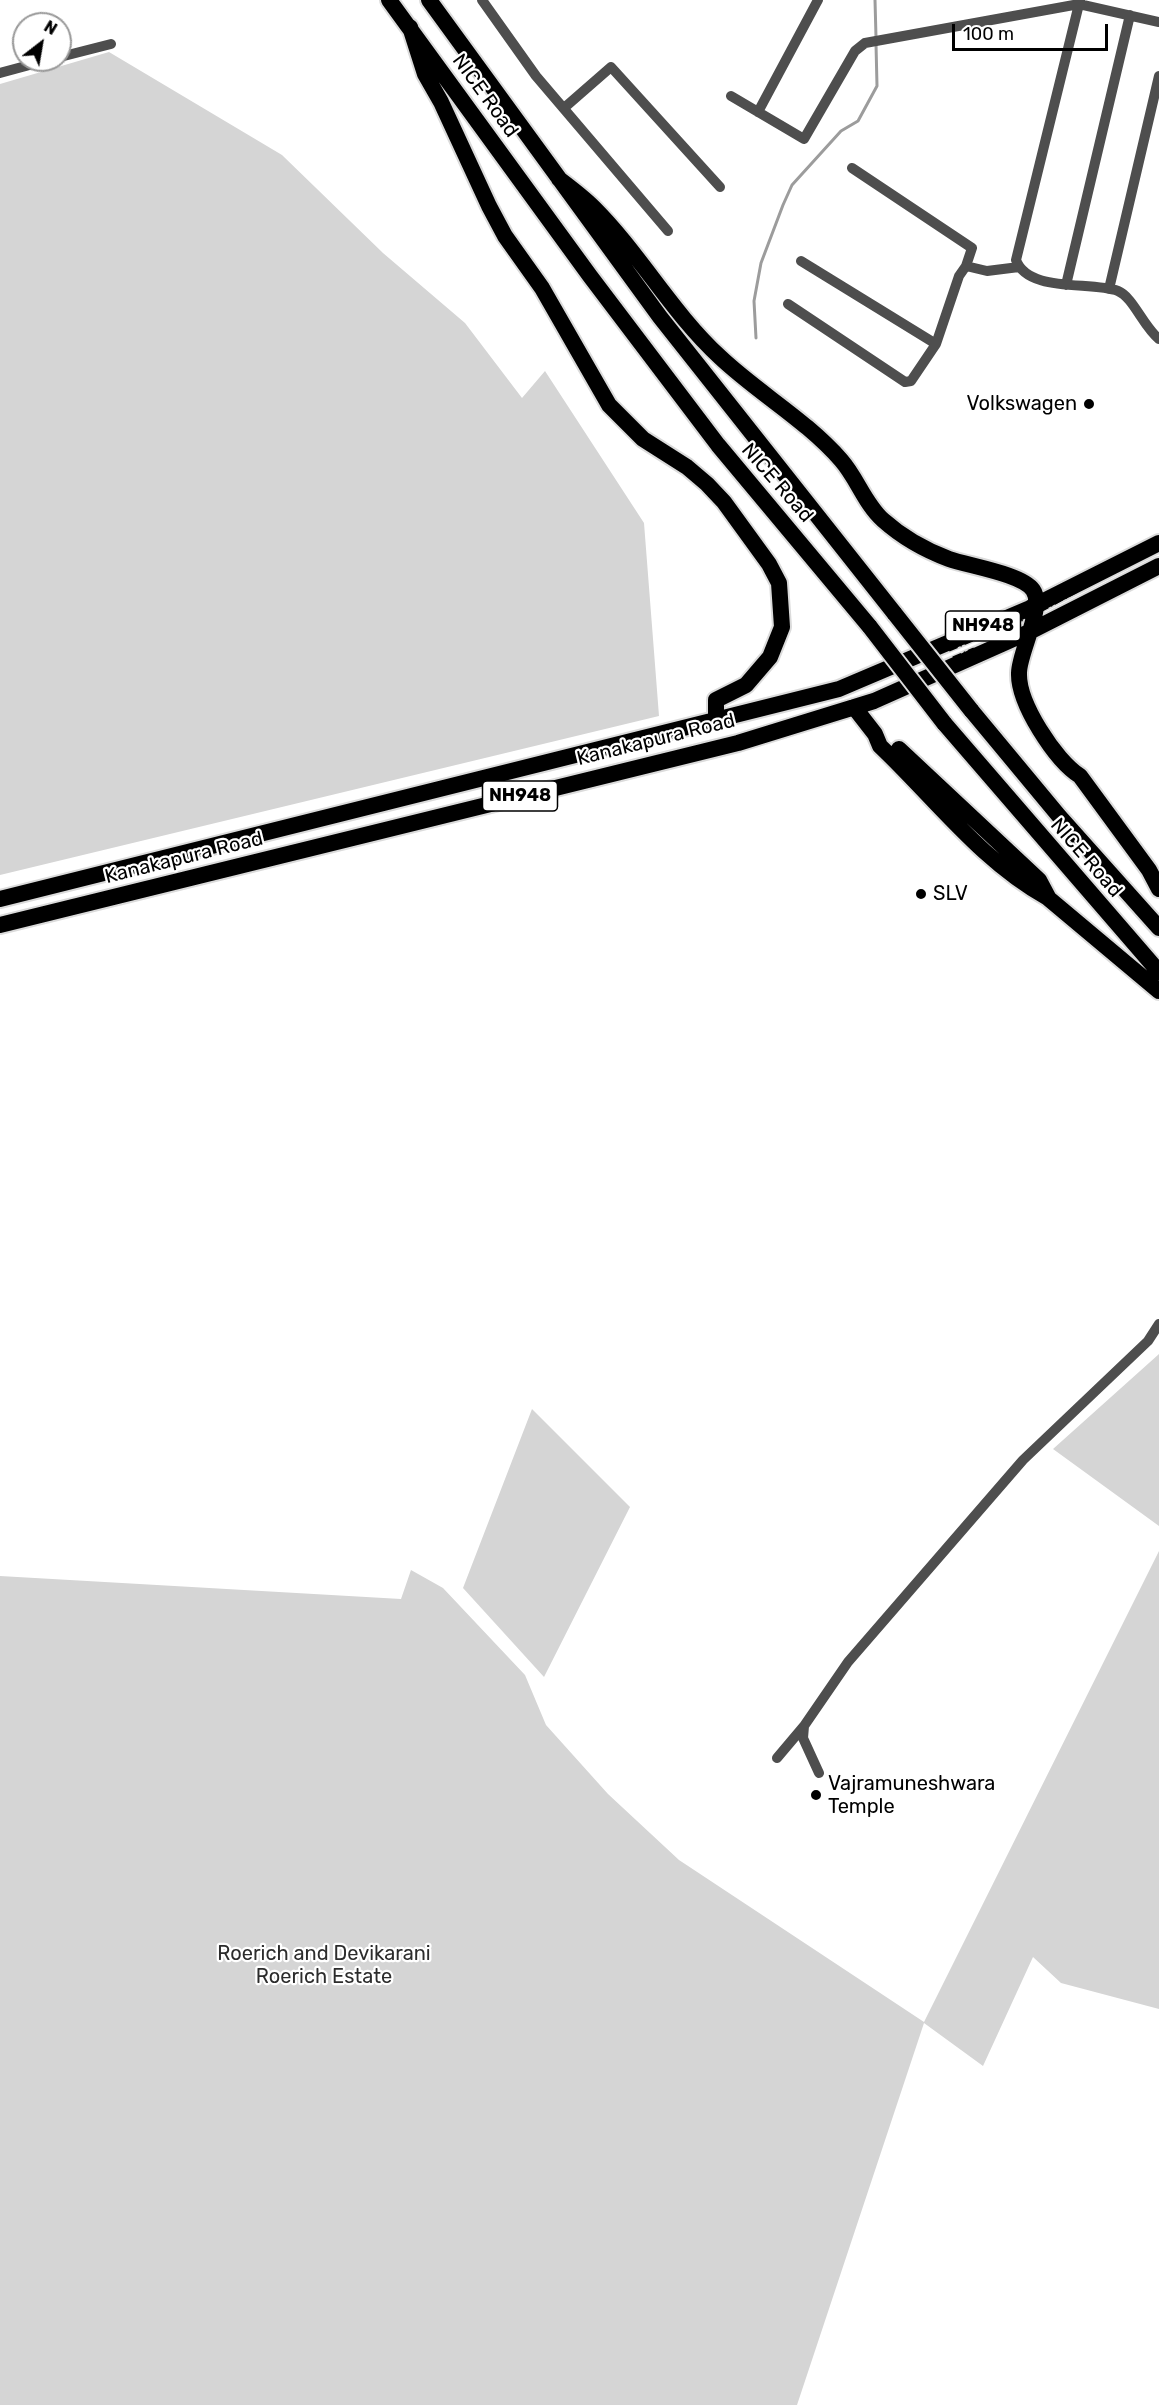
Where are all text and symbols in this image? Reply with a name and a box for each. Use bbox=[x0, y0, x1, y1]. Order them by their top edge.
north arrow bbox=[12, 12, 72, 72]
scale bar bbox=[955, 12, 1111, 50]
text: N bbox=[41, 17, 60, 39]
text: 100 m bbox=[963, 23, 1014, 45]
street label: NICE Road bbox=[447, 50, 523, 142]
place label: Volkswagen bbox=[967, 392, 1077, 416]
marker: Volkswagen bbox=[1082, 397, 1096, 411]
street label: NICE Road bbox=[736, 438, 818, 528]
road number: NH948 bbox=[946, 611, 1020, 641]
street label: Kanakapura Road bbox=[575, 709, 737, 771]
road number: NH948 bbox=[482, 781, 558, 811]
street label: NICE Road bbox=[1045, 813, 1127, 903]
street label: Kanakapura Road bbox=[103, 827, 265, 889]
place label: SLV bbox=[933, 882, 968, 906]
marker: SLV bbox=[914, 887, 928, 901]
place label: Vajramuneshwara Temple bbox=[828, 1772, 995, 1819]
marker: Vajramuneshwara Temple bbox=[809, 1788, 823, 1802]
park label: Roerich and Devikarani Roerich Estate bbox=[217, 1942, 431, 1989]

